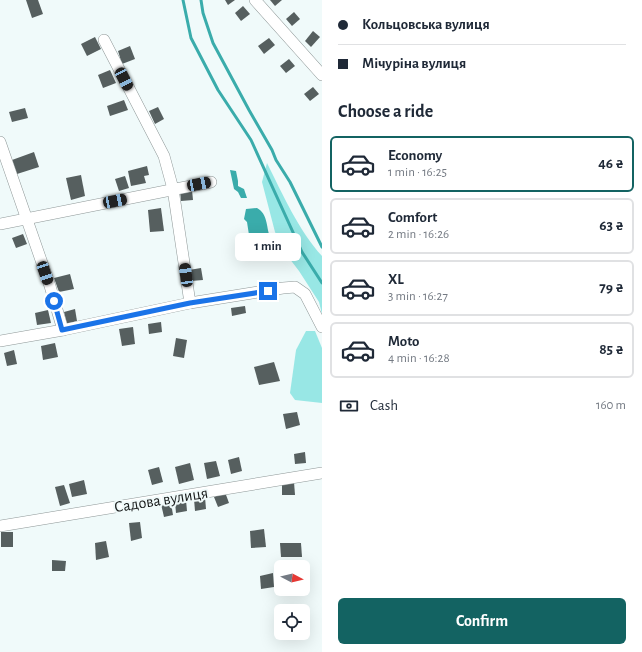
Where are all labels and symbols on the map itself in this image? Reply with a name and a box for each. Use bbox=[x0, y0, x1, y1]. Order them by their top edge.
car bbox=[113, 66, 135, 92]
car bbox=[186, 176, 212, 192]
car bbox=[102, 193, 128, 209]
callout: 1 min bbox=[235, 233, 301, 261]
car bbox=[35, 260, 55, 286]
car bbox=[178, 262, 194, 288]
route end bbox=[259, 282, 277, 300]
route start bbox=[45, 292, 63, 310]
street label: Садова вулиця bbox=[113, 485, 209, 516]
north arrow bbox=[274, 560, 310, 596]

